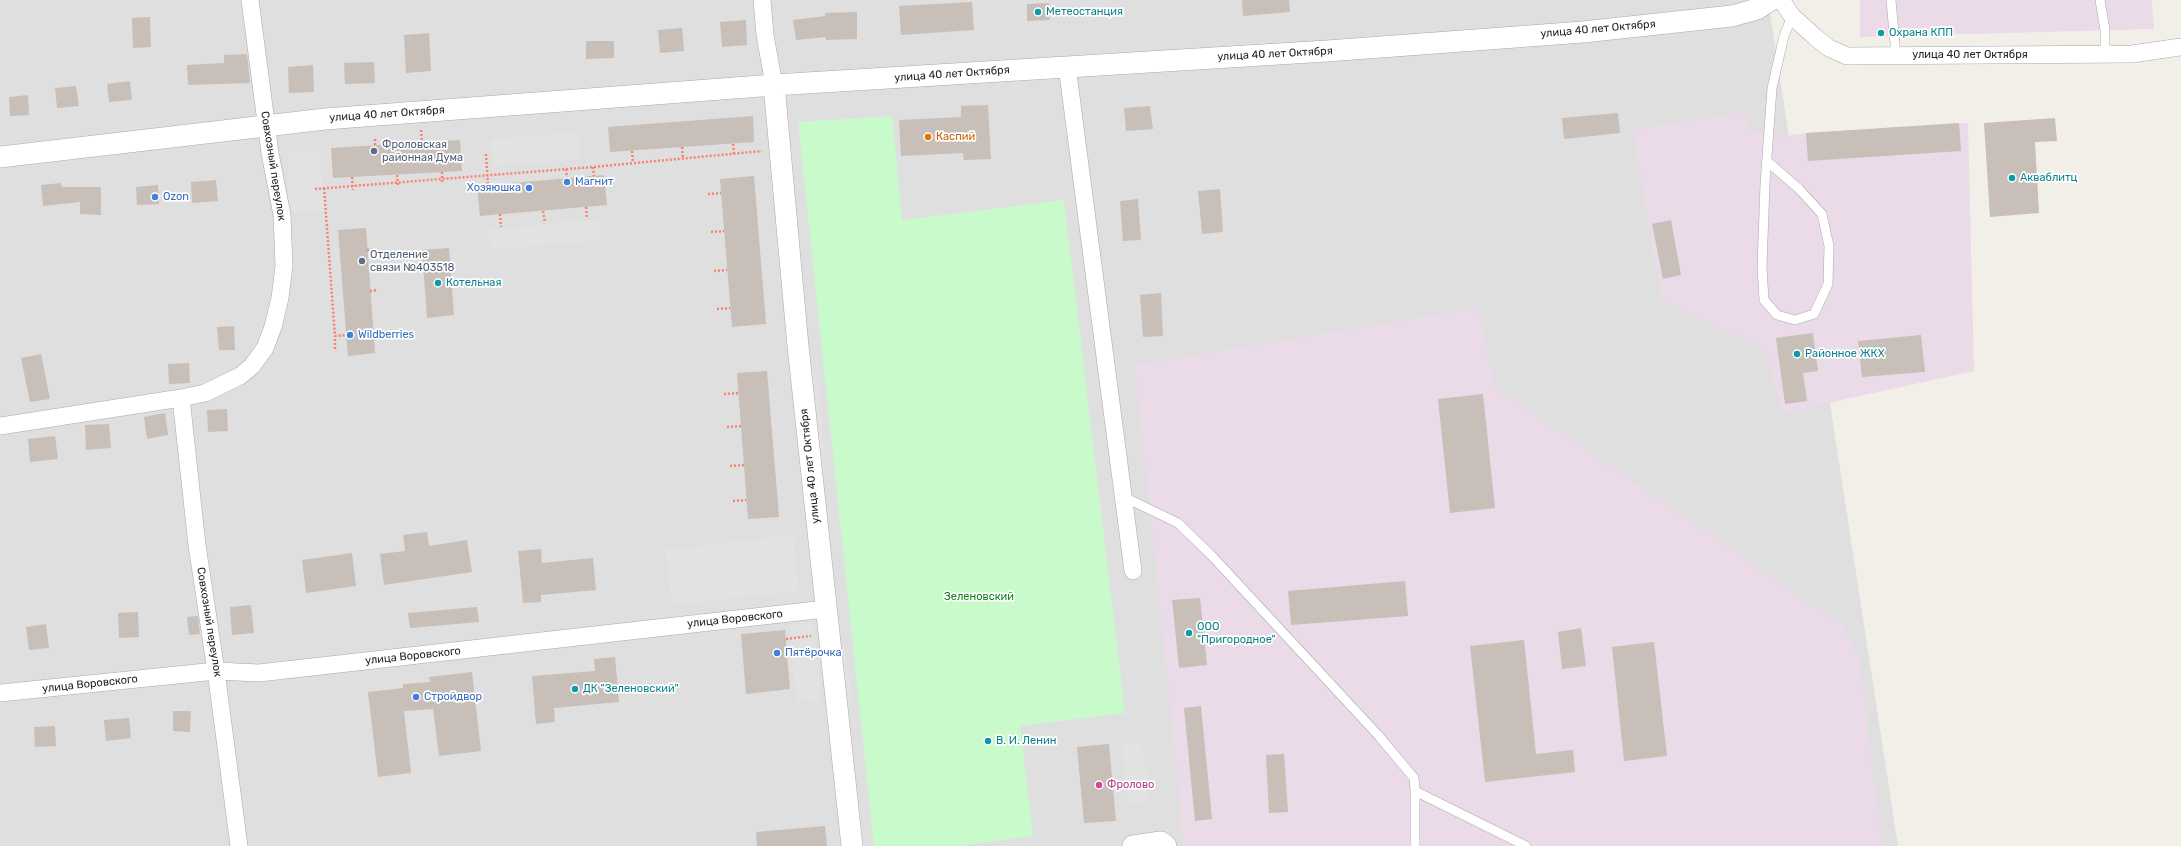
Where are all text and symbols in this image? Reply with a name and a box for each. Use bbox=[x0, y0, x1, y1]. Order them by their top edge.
place label: Метеостанция bbox=[1046, 5, 1123, 19]
marker: Метеостанция bbox=[1033, 7, 1043, 17]
street label: улица 40 лет Октября bbox=[1540, 17, 1656, 41]
place label: Охрана КПП bbox=[1889, 26, 1953, 40]
marker: Охрана КПП bbox=[1876, 28, 1886, 38]
street label: улица 40 лет Октября bbox=[1217, 44, 1333, 64]
street label: улица 40 лет Октября bbox=[1912, 48, 2028, 62]
street label: улица 40 лет Октября bbox=[894, 63, 1010, 85]
street label: улица 40 лет Октября bbox=[329, 103, 445, 125]
street label: Совхозный переулок bbox=[258, 110, 288, 222]
place label: Каспий bbox=[936, 130, 975, 144]
marker: Каспий bbox=[923, 132, 933, 142]
place label: Фроловская районная Дума bbox=[382, 138, 463, 164]
marker: Фроловская районная Дума bbox=[369, 146, 379, 156]
place label: Акваблитц bbox=[2020, 171, 2077, 185]
marker: Акваблитц bbox=[2007, 173, 2017, 183]
place label: Магнит bbox=[575, 175, 614, 189]
marker: Магнит bbox=[562, 177, 572, 187]
place label: Хозяюшка bbox=[467, 181, 521, 195]
marker: Хозяюшка bbox=[524, 183, 534, 193]
place label: Ozon bbox=[163, 190, 189, 204]
marker: Ozon bbox=[150, 192, 160, 202]
place label: Отделение связи №403518 bbox=[370, 248, 454, 274]
marker: Отделение связи №403518 bbox=[357, 256, 367, 266]
place label: Котельная bbox=[446, 276, 501, 290]
marker: Котельная bbox=[433, 278, 443, 288]
place label: Wildberries bbox=[358, 328, 414, 342]
marker: Wildberries bbox=[345, 330, 355, 340]
place label: Районное ЖКХ bbox=[1805, 347, 1885, 361]
marker: Районное ЖКХ bbox=[1792, 349, 1802, 359]
street label: улица 40 лет Октября bbox=[797, 408, 823, 524]
street label: Совхозный переулок bbox=[194, 566, 224, 678]
park label: Зеленовский bbox=[944, 590, 1014, 604]
street label: улица Воровского bbox=[687, 607, 783, 631]
place label: ООО "Пригородное" bbox=[1197, 620, 1276, 646]
marker: ООО "Пригородное" bbox=[1184, 628, 1194, 638]
street label: улица Воровского bbox=[365, 644, 461, 668]
place label: Пятёрочка bbox=[785, 646, 842, 660]
marker: Пятёрочка bbox=[772, 648, 782, 658]
street label: улица Воровского bbox=[42, 672, 138, 696]
place label: ДК "Зеленовский" bbox=[583, 682, 679, 696]
marker: ДК "Зеленовский" bbox=[570, 684, 580, 694]
place label: Стройдвор bbox=[424, 690, 482, 704]
marker: Стройдвор bbox=[411, 692, 421, 702]
place label: В. И. Ленин bbox=[996, 734, 1056, 748]
marker: В. И. Ленин bbox=[983, 736, 993, 746]
place label: Фролово bbox=[1107, 778, 1154, 792]
marker: Фролово bbox=[1094, 780, 1104, 790]

